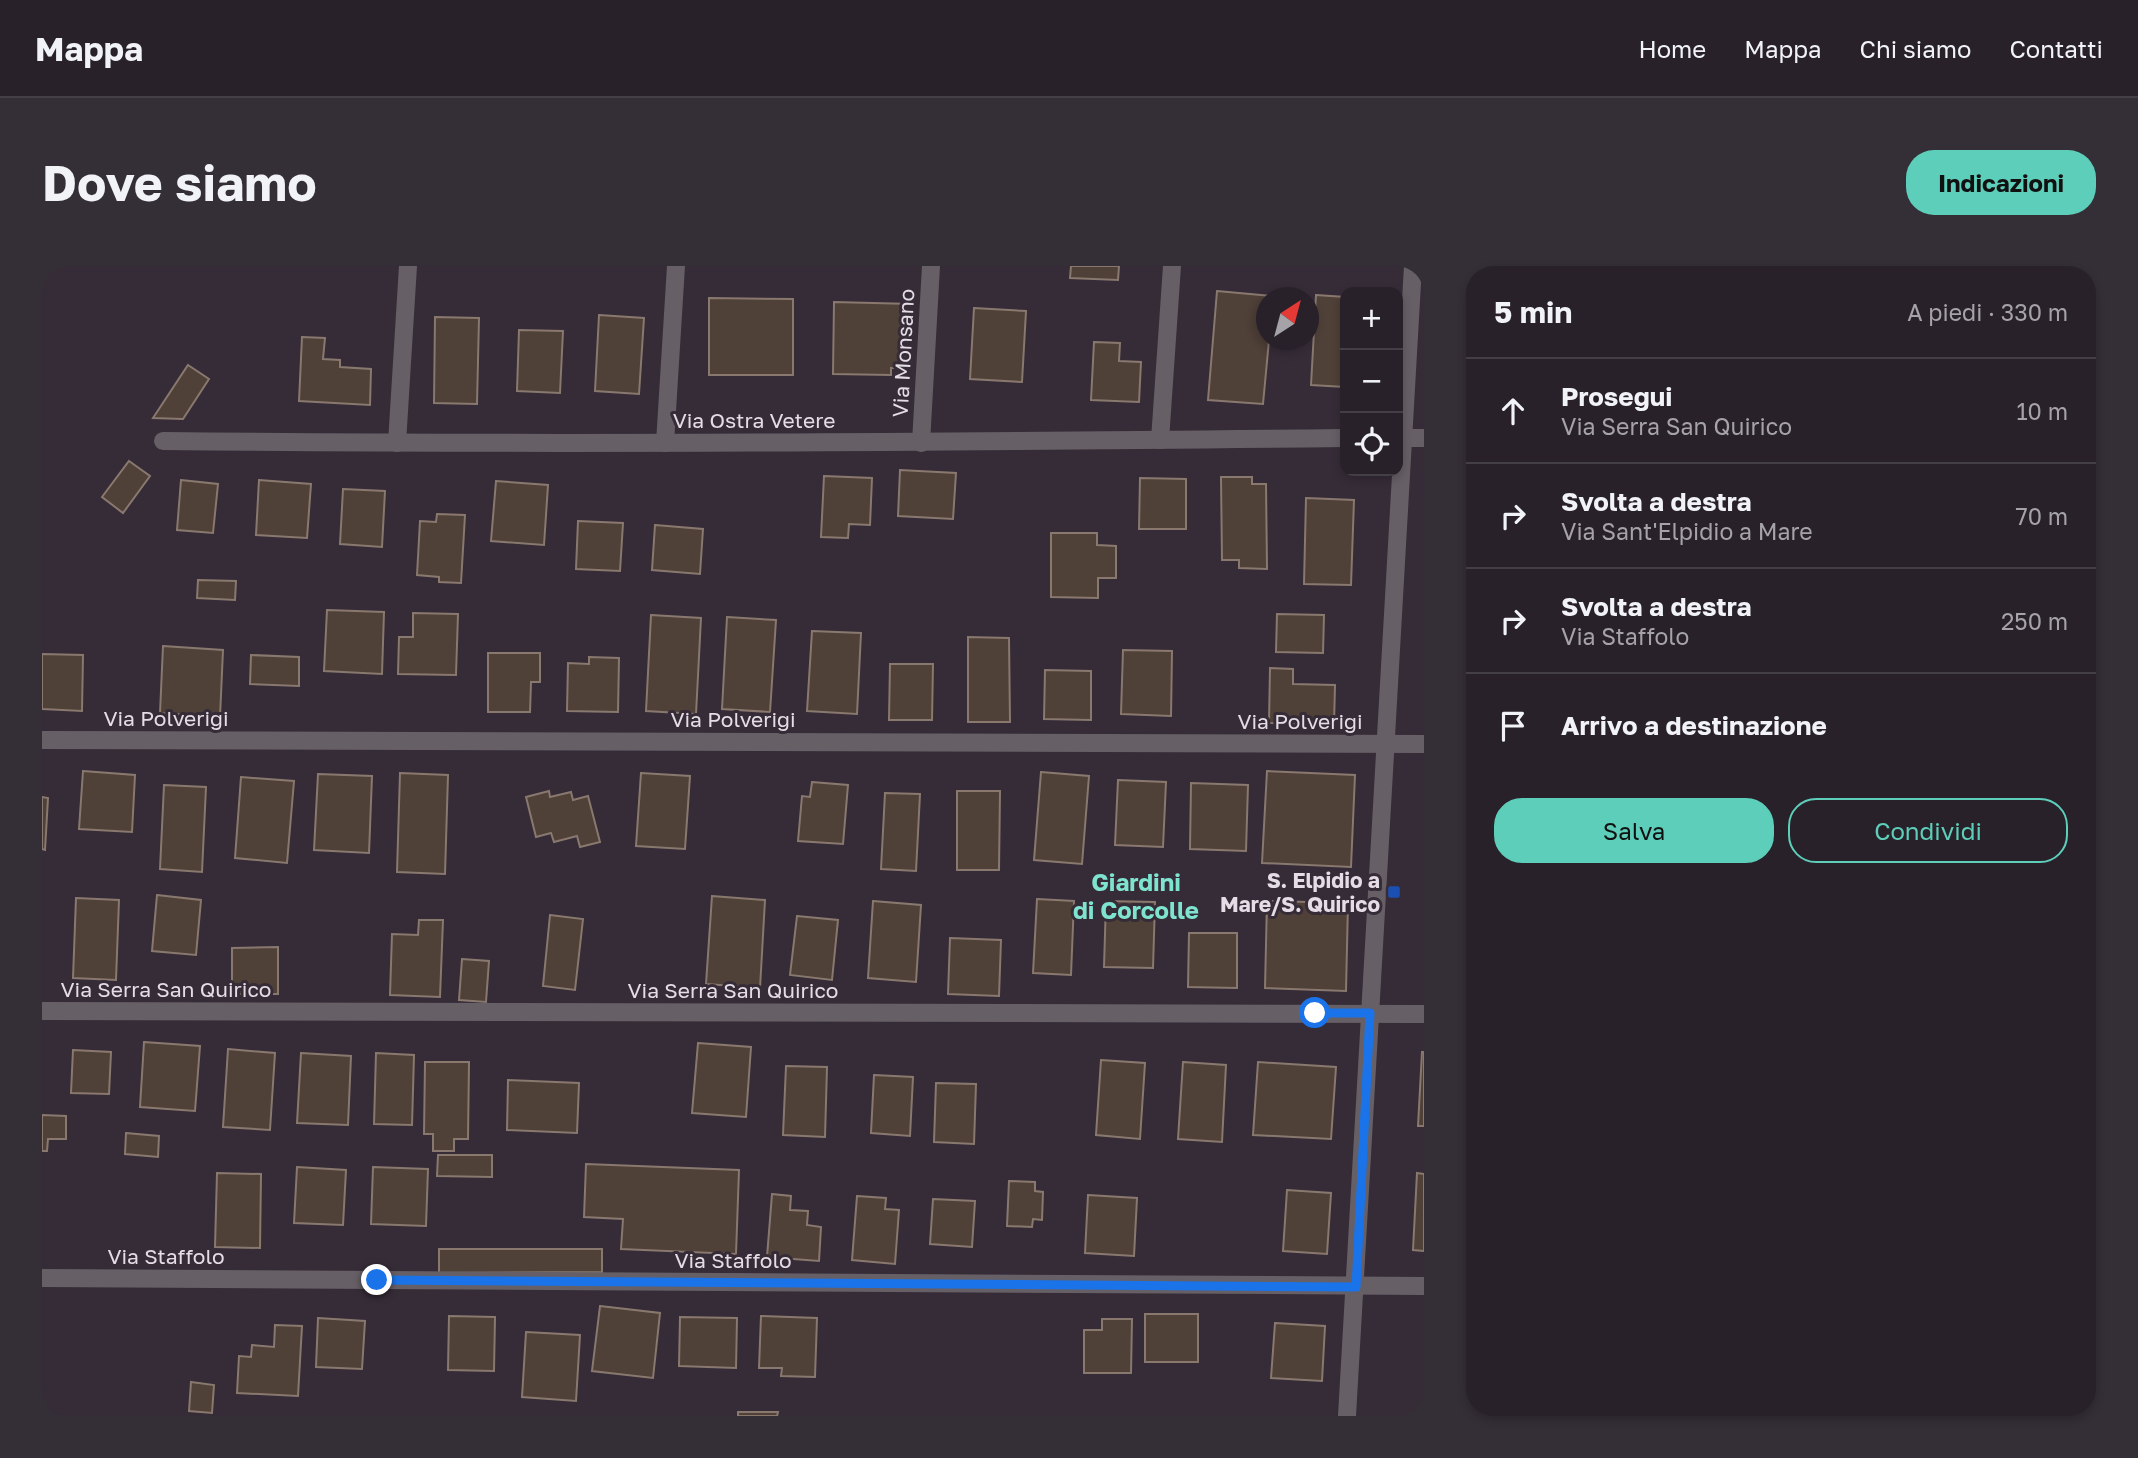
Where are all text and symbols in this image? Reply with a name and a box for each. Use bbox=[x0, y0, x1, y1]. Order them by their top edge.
text: Mappa bbox=[35, 29, 143, 68]
text: Home bbox=[1638, 34, 1706, 63]
text: Mappa bbox=[1744, 34, 1822, 63]
text: Chi siamo bbox=[1860, 34, 1971, 63]
text: Contatti bbox=[2009, 34, 2103, 63]
button: Indicazioni bbox=[1906, 150, 2096, 215]
text: Dove siamo bbox=[42, 153, 317, 212]
north arrow bbox=[1256, 287, 1319, 350]
map controls bbox=[1340, 287, 1403, 476]
button: + bbox=[1340, 287, 1403, 350]
street label: Via Monsano bbox=[887, 288, 919, 418]
text: 5 min bbox=[1494, 294, 1572, 330]
text: A piedi · 330 m bbox=[1907, 298, 2068, 326]
button: − bbox=[1340, 350, 1403, 413]
text: Prosegui bbox=[1561, 381, 1672, 412]
icon: ahead bbox=[1494, 392, 1532, 430]
text: 10 m bbox=[2016, 397, 2068, 425]
street label: Via Ostra Vetere bbox=[673, 407, 835, 433]
text: Via Serra San Quirico bbox=[1561, 412, 1792, 440]
button: locate bbox=[1340, 413, 1403, 476]
text: Svolta a destra bbox=[1561, 486, 1752, 517]
icon: right bbox=[1494, 497, 1532, 535]
text: 70 m bbox=[2015, 502, 2068, 530]
text: Via Sant'Elpidio a Mare bbox=[1561, 517, 1813, 545]
text: Svolta a destra bbox=[1561, 591, 1752, 622]
icon: right bbox=[1494, 602, 1532, 640]
text: 250 m bbox=[2001, 607, 2068, 635]
text: Via Staffolo bbox=[1561, 622, 1689, 650]
street label: Via Polverigi bbox=[103, 705, 229, 731]
street label: Via Polverigi bbox=[670, 706, 796, 732]
icon: arrive bbox=[1494, 707, 1532, 745]
street label: Via Polverigi bbox=[1237, 708, 1363, 734]
text: Arrivo a destinazione bbox=[1561, 710, 1827, 741]
button: Salva bbox=[1494, 798, 1774, 863]
button: Condividi bbox=[1788, 798, 2068, 863]
district label: Giardini di Corcolle bbox=[1073, 867, 1199, 924]
place label: S. Elpidio a Mare/S. Quirico bbox=[1220, 867, 1380, 917]
marker: S. Elpidio a Mare/S. Quirico bbox=[1386, 884, 1402, 900]
street label: Via Serra San Quirico bbox=[61, 976, 271, 1002]
street label: Via Serra San Quirico bbox=[628, 977, 838, 1003]
route start bbox=[1299, 997, 1330, 1028]
street label: Via Staffolo bbox=[107, 1243, 225, 1269]
street label: Via Staffolo bbox=[674, 1247, 792, 1273]
route end bbox=[361, 1264, 392, 1295]

